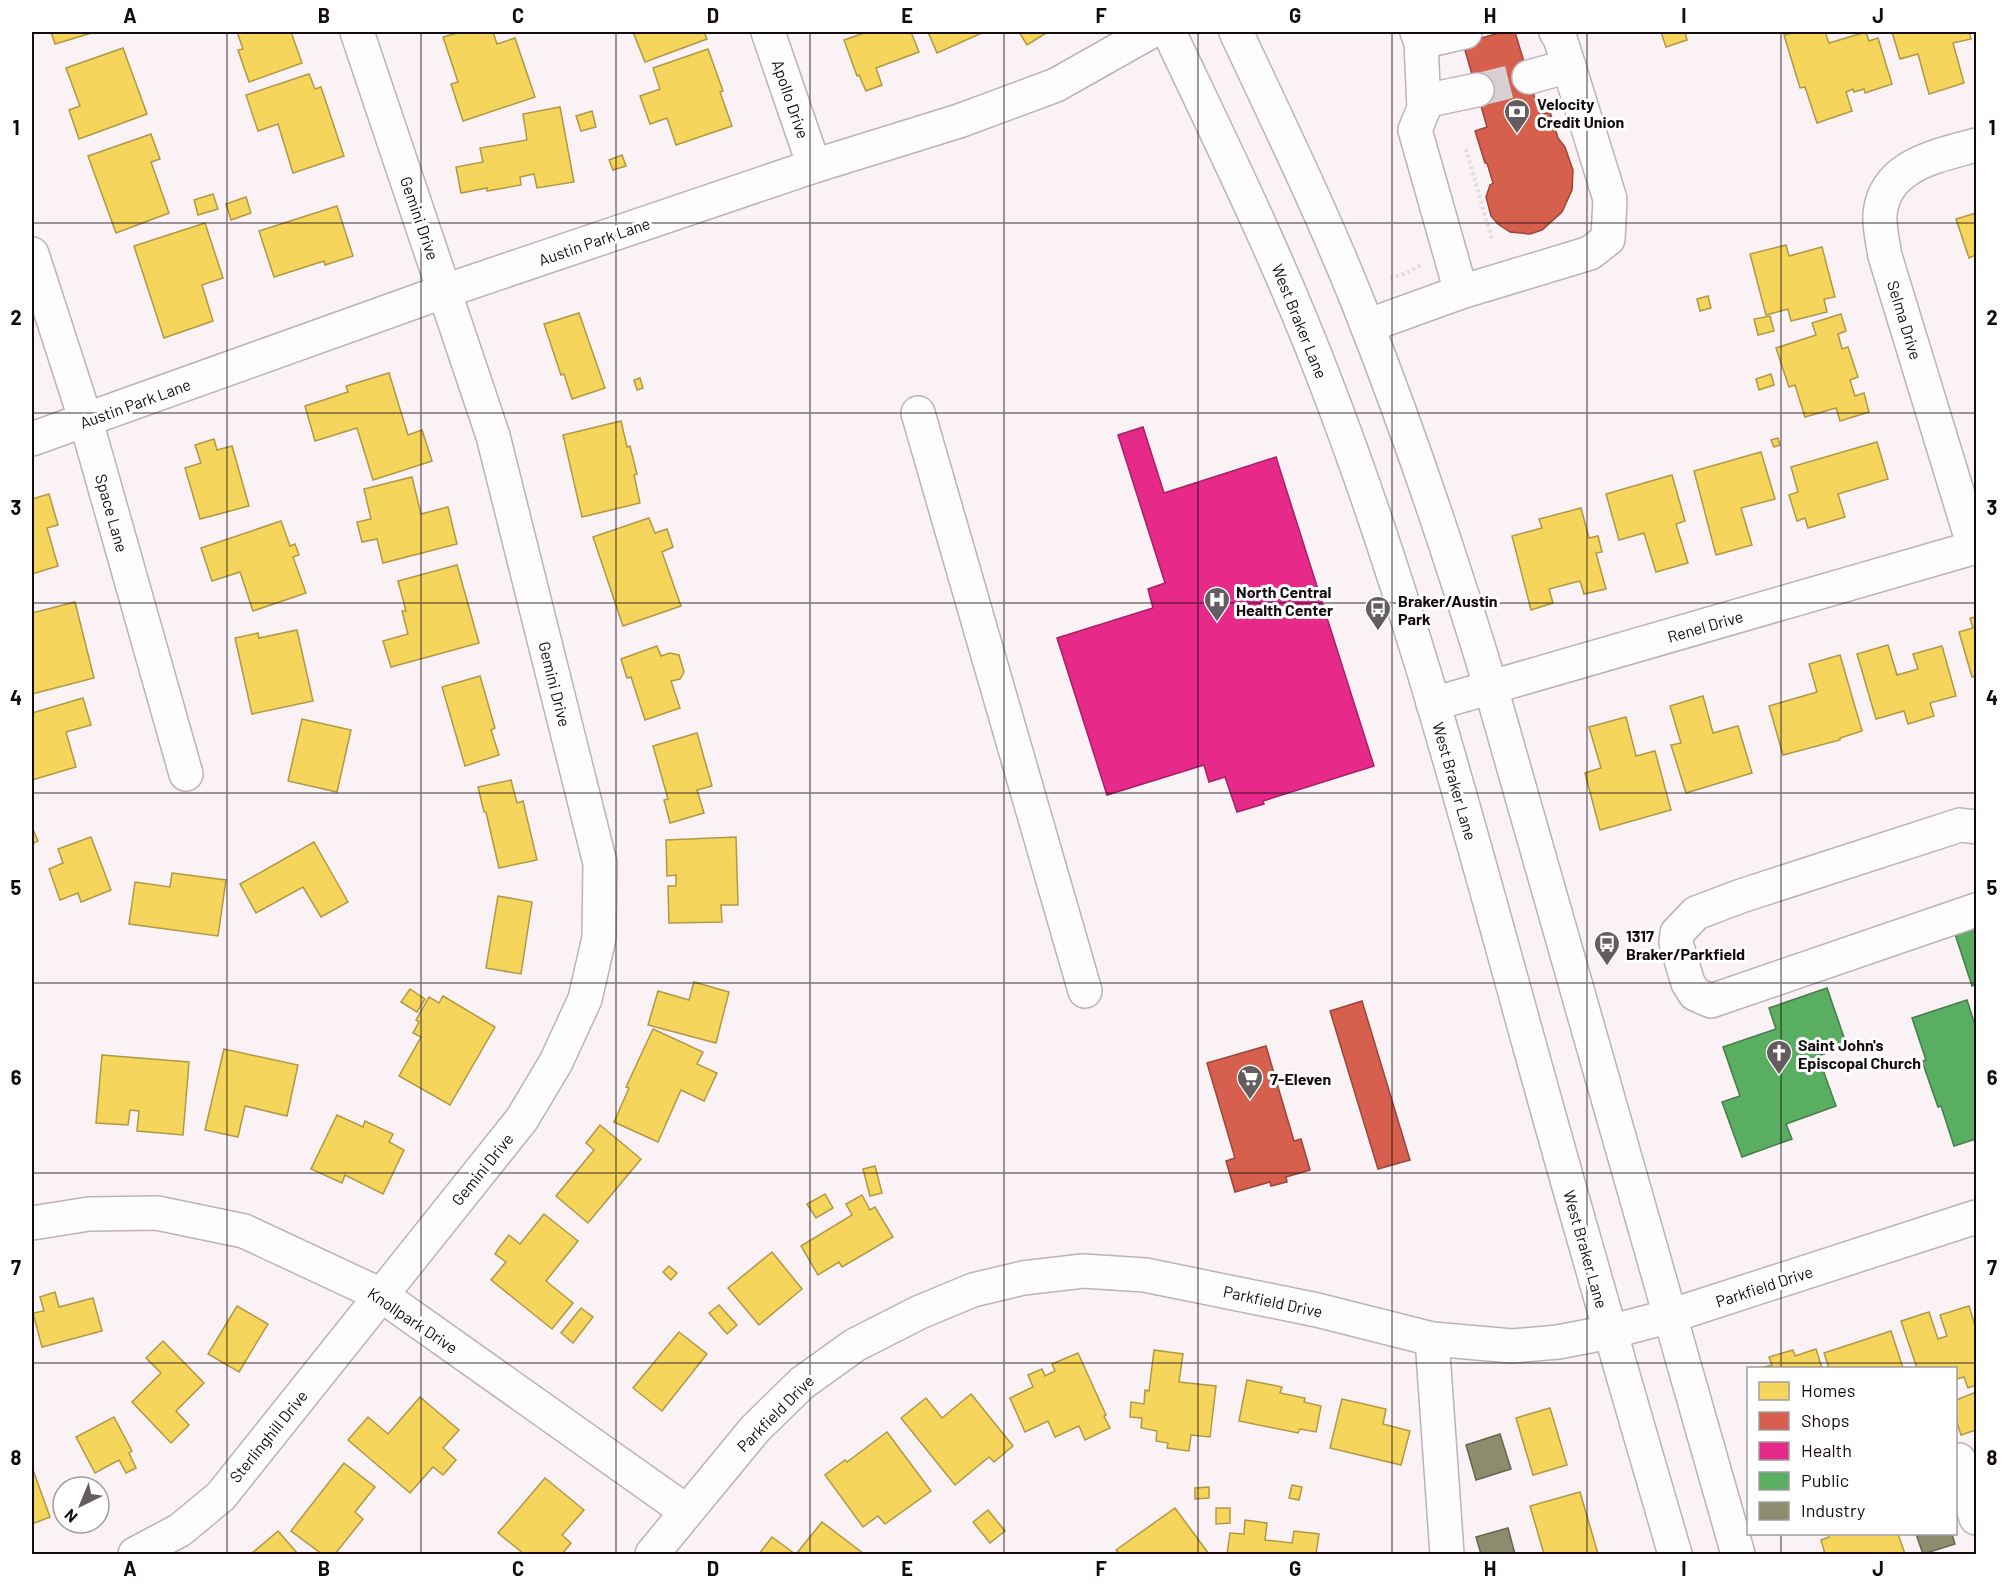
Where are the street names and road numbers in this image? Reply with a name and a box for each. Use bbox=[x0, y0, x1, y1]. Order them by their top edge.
street label: Apollo Drive bbox=[769, 57, 813, 141]
street label: Gemini Drive bbox=[397, 174, 443, 262]
street label: Austin Park Lane bbox=[536, 213, 652, 269]
street label: West Braker Lane bbox=[1268, 261, 1332, 381]
street label: Selma Drive bbox=[1884, 278, 1926, 362]
street label: Austin Park Lane bbox=[77, 374, 193, 432]
street label: Space Lane bbox=[92, 472, 132, 554]
street label: Renel Drive bbox=[1665, 606, 1745, 646]
street label: Gemini Drive bbox=[535, 639, 575, 729]
street label: West Braker Lane bbox=[1429, 720, 1481, 842]
street label: Gemini Drive bbox=[447, 1129, 517, 1209]
street label: West Braker Lane bbox=[1560, 1188, 1612, 1310]
street label: Parkfield Drive bbox=[1713, 1261, 1815, 1311]
street label: Parkfield Drive bbox=[1222, 1281, 1324, 1321]
street label: Knollpark Drive bbox=[365, 1283, 461, 1357]
street label: Parkfield Drive bbox=[733, 1371, 817, 1455]
street label: Sterlinghill Drive bbox=[225, 1386, 311, 1486]

